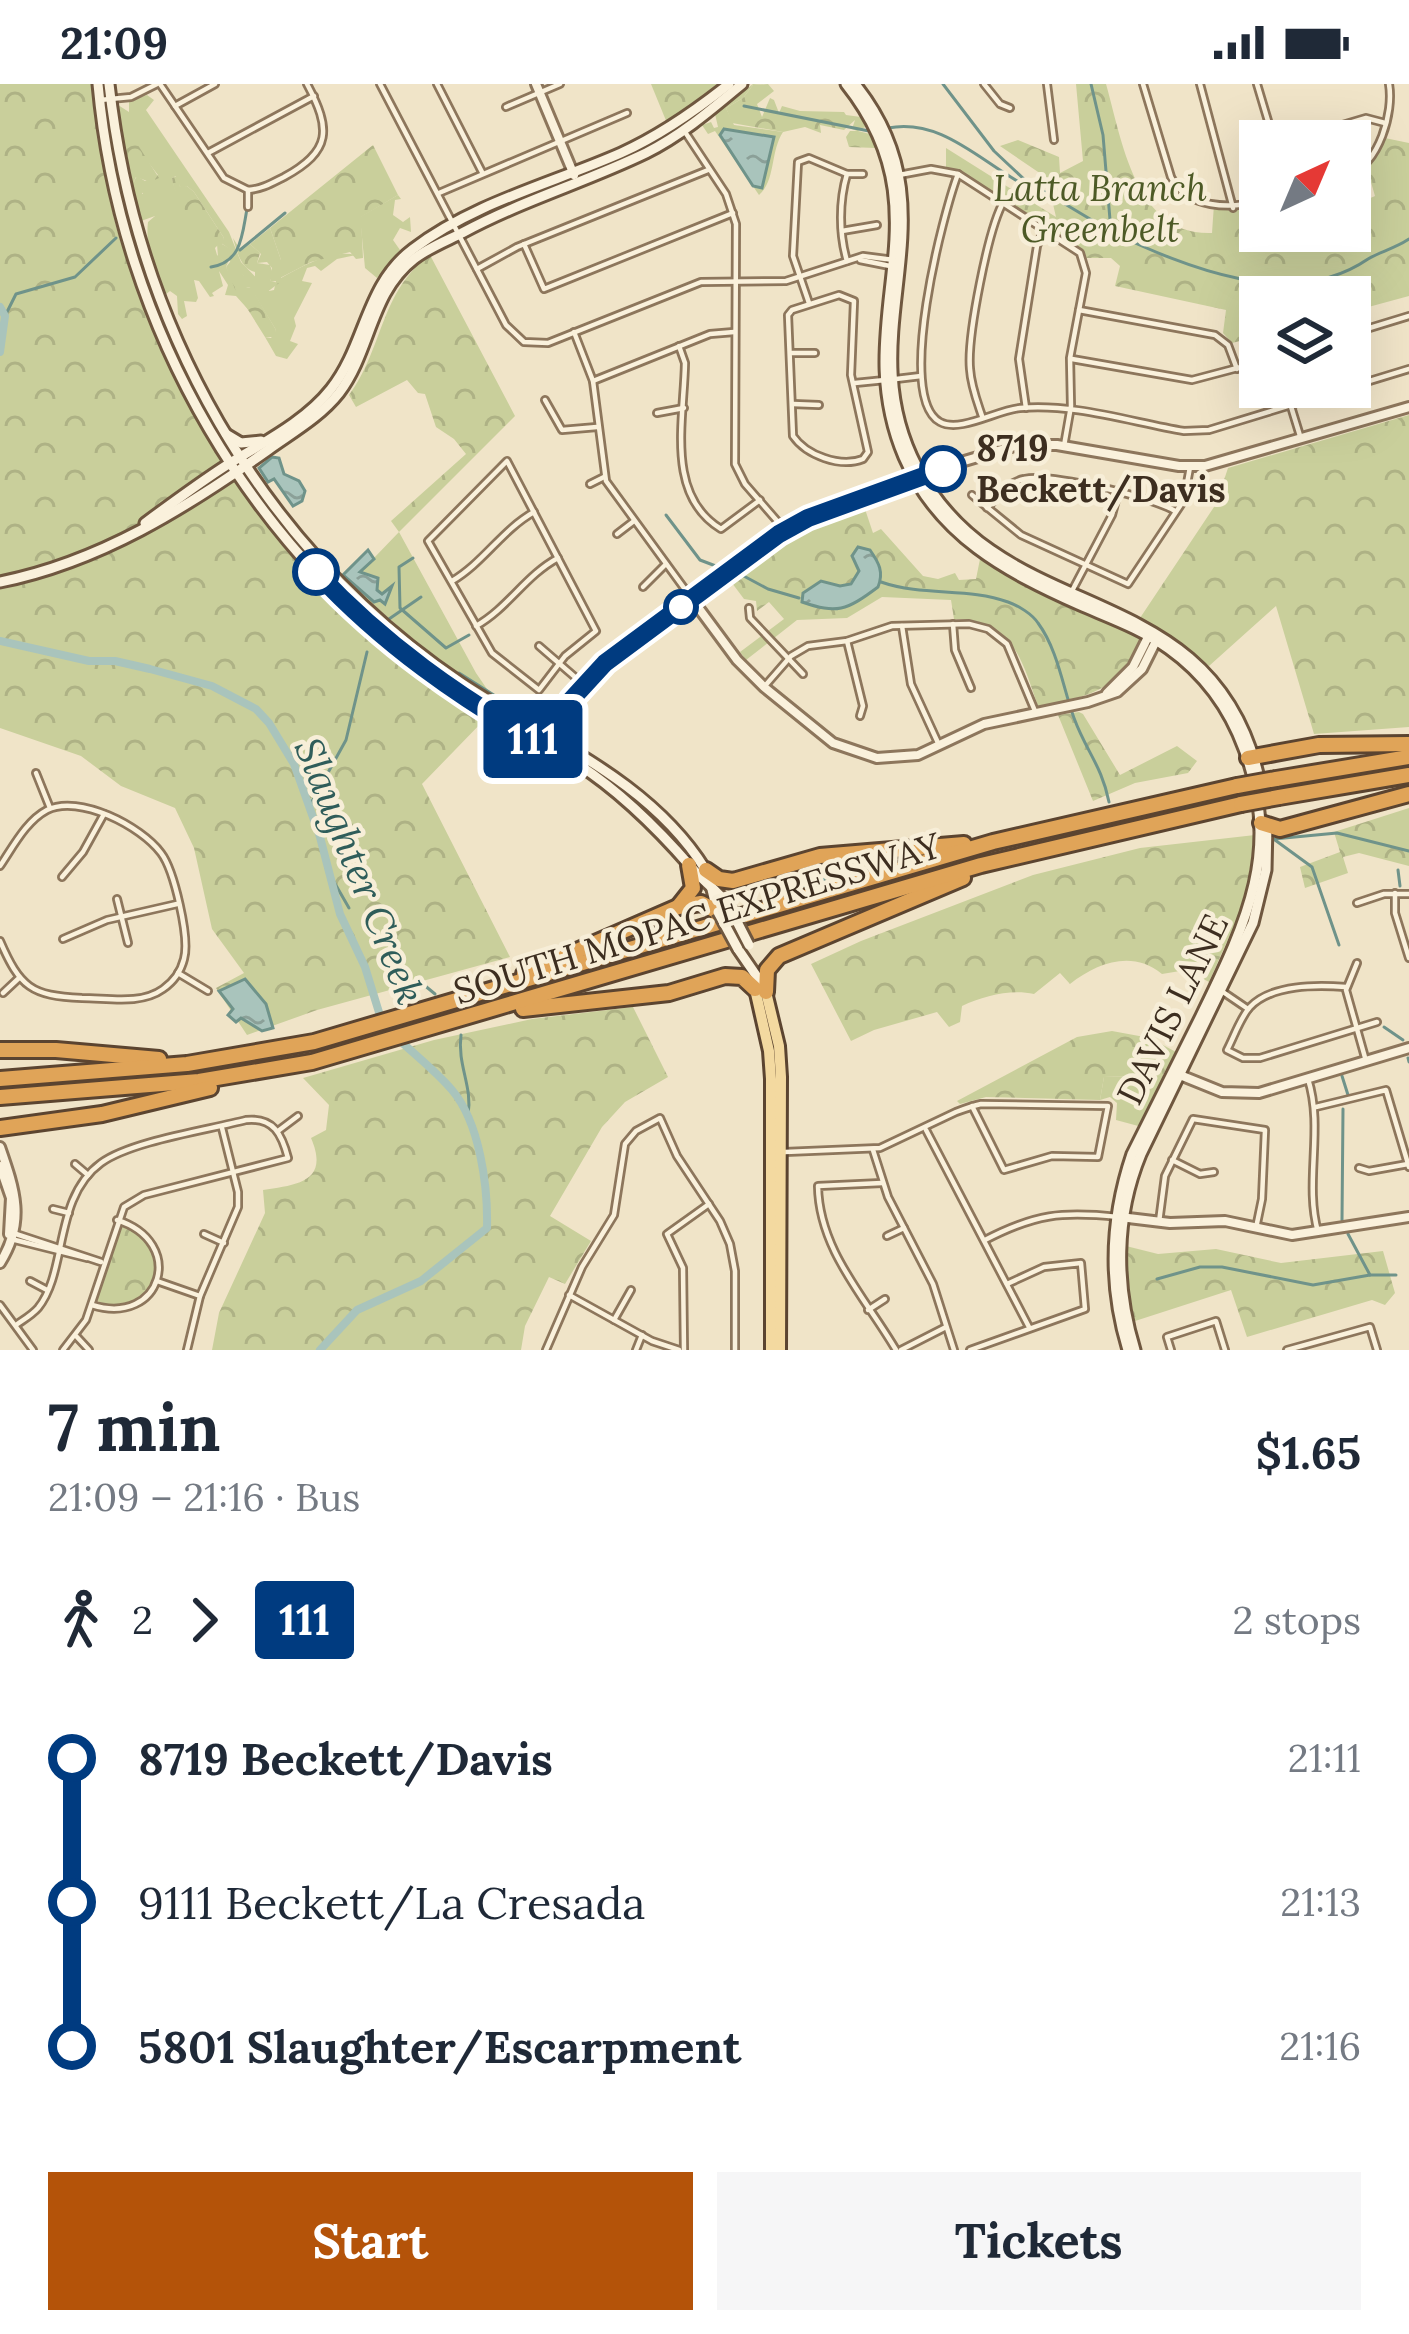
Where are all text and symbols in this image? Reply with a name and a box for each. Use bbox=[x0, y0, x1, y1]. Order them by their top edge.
text: 21:09 bbox=[60, 14, 168, 71]
north arrow bbox=[1239, 120, 1371, 252]
map controls bbox=[1239, 120, 1371, 408]
park label: Latta Branch Greenbelt bbox=[993, 165, 1207, 252]
button: layers bbox=[1239, 276, 1371, 408]
place label: 8719 Beckett/Davis bbox=[976, 425, 1226, 512]
marker: 8719 Beckett/Davis bbox=[921, 447, 965, 491]
unlabelled marker bbox=[294, 550, 338, 594]
unlabelled marker bbox=[665, 591, 697, 623]
line badge: 111 bbox=[464, 700, 602, 778]
text: 111 bbox=[507, 712, 559, 766]
water label: Slaughter Creek bbox=[284, 731, 436, 1011]
street label: SOUTH MOPAC EXPRESSWAY bbox=[448, 822, 947, 1014]
street label: DAVIS LANE bbox=[1106, 906, 1238, 1112]
text: 7 min bbox=[48, 1385, 221, 1469]
text: $1.65 bbox=[1256, 1424, 1361, 1481]
text: 21:09 – 21:16 · Bus bbox=[48, 1472, 360, 1522]
icon: walk bbox=[48, 1587, 114, 1653]
icon: forward bbox=[171, 1587, 237, 1653]
text: 111 bbox=[279, 1593, 330, 1647]
text: 2 bbox=[132, 1595, 153, 1645]
text: 2 stops bbox=[1232, 1595, 1361, 1645]
text: 8719 Beckett/Davis bbox=[138, 1730, 553, 1787]
text: 21:11 bbox=[1288, 1733, 1361, 1783]
text: 9111 Beckett/La Cresada bbox=[138, 1874, 646, 1931]
text: 21:13 bbox=[1280, 1877, 1361, 1927]
text: 5801 Slaughter/Escarpment bbox=[138, 2018, 741, 2075]
text: 21:16 bbox=[1279, 2021, 1361, 2071]
button: Start bbox=[48, 2172, 693, 2310]
button: Tickets bbox=[717, 2172, 1361, 2310]

